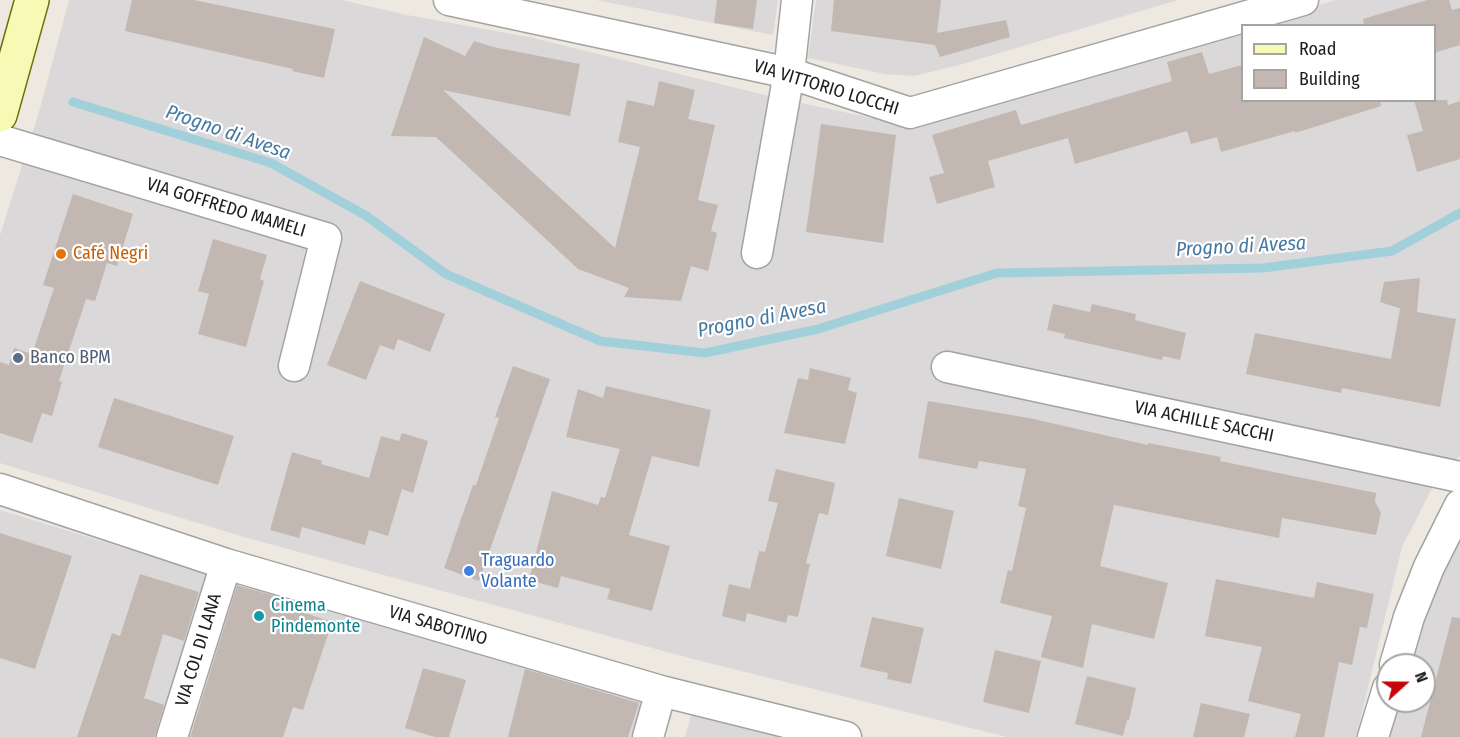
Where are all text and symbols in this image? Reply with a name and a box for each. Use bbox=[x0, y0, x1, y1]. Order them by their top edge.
legend bbox=[1241, 24, 1436, 102]
text: Road bbox=[1299, 38, 1336, 60]
street label: VIA VITTORIO LOCCHI bbox=[751, 56, 901, 120]
text: Building bbox=[1299, 68, 1360, 90]
water label: Progno di Avesa bbox=[162, 100, 294, 166]
street label: VIA GOFFREDO MAMELI bbox=[144, 173, 308, 243]
water label: Progno di Avesa bbox=[1175, 232, 1307, 262]
place label: Café Negri bbox=[73, 243, 148, 265]
marker: Café Negri bbox=[54, 247, 68, 261]
water label: Progno di Avesa bbox=[696, 295, 828, 343]
place label: Banco BPM bbox=[30, 347, 111, 369]
marker: Banco BPM bbox=[11, 351, 25, 365]
street label: VIA ACHILLE SACCHI bbox=[1132, 397, 1276, 447]
place label: Traguardo Volante bbox=[481, 550, 555, 592]
marker: Traguardo Volante bbox=[462, 564, 476, 578]
street label: VIA COL DI LANA bbox=[172, 591, 226, 709]
place label: Cinema Pindemonte bbox=[271, 595, 360, 638]
street label: VIA SABOTINO bbox=[386, 602, 490, 650]
marker: Cinema Pindemonte bbox=[252, 609, 266, 623]
north arrow bbox=[1376, 653, 1436, 713]
text: N bbox=[1411, 669, 1432, 685]

